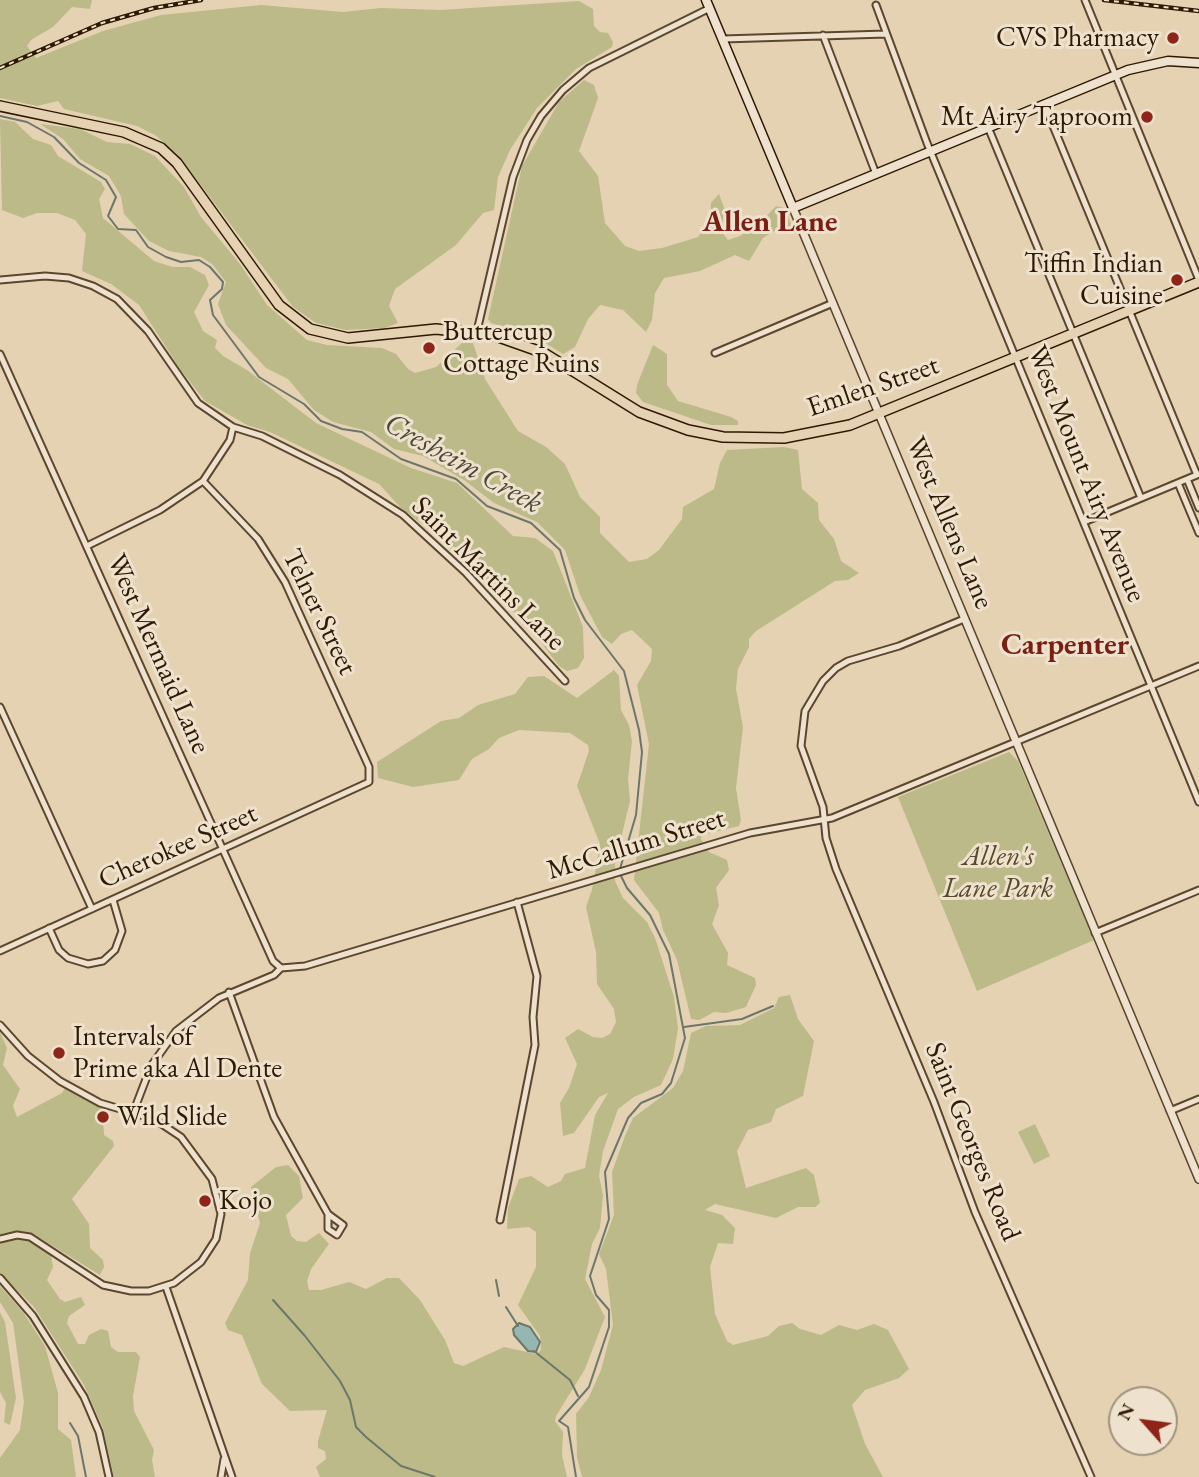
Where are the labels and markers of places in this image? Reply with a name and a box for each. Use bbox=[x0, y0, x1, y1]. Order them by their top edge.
place label: CVS Pharmacy bbox=[996, 21, 1159, 55]
marker: CVS Pharmacy bbox=[1165, 30, 1181, 46]
place label: Mt Airy Taproom bbox=[941, 100, 1133, 134]
marker: Mt Airy Taproom bbox=[1139, 109, 1155, 125]
place label: Tiffin Indian Cuisine bbox=[1024, 247, 1163, 313]
marker: Tiffin Indian Cuisine bbox=[1169, 272, 1185, 288]
place label: Buttercup Cottage Ruins bbox=[443, 315, 600, 381]
marker: Buttercup Cottage Ruins bbox=[421, 340, 437, 356]
place label: Intervals of Prime aka Al Dente bbox=[73, 1020, 282, 1086]
marker: Intervals of Prime aka Al Dente bbox=[51, 1045, 67, 1061]
place label: Wild Slide bbox=[117, 1100, 227, 1134]
marker: Wild Slide bbox=[95, 1109, 111, 1125]
place label: Kojo bbox=[219, 1184, 272, 1218]
marker: Kojo bbox=[197, 1193, 213, 1209]

